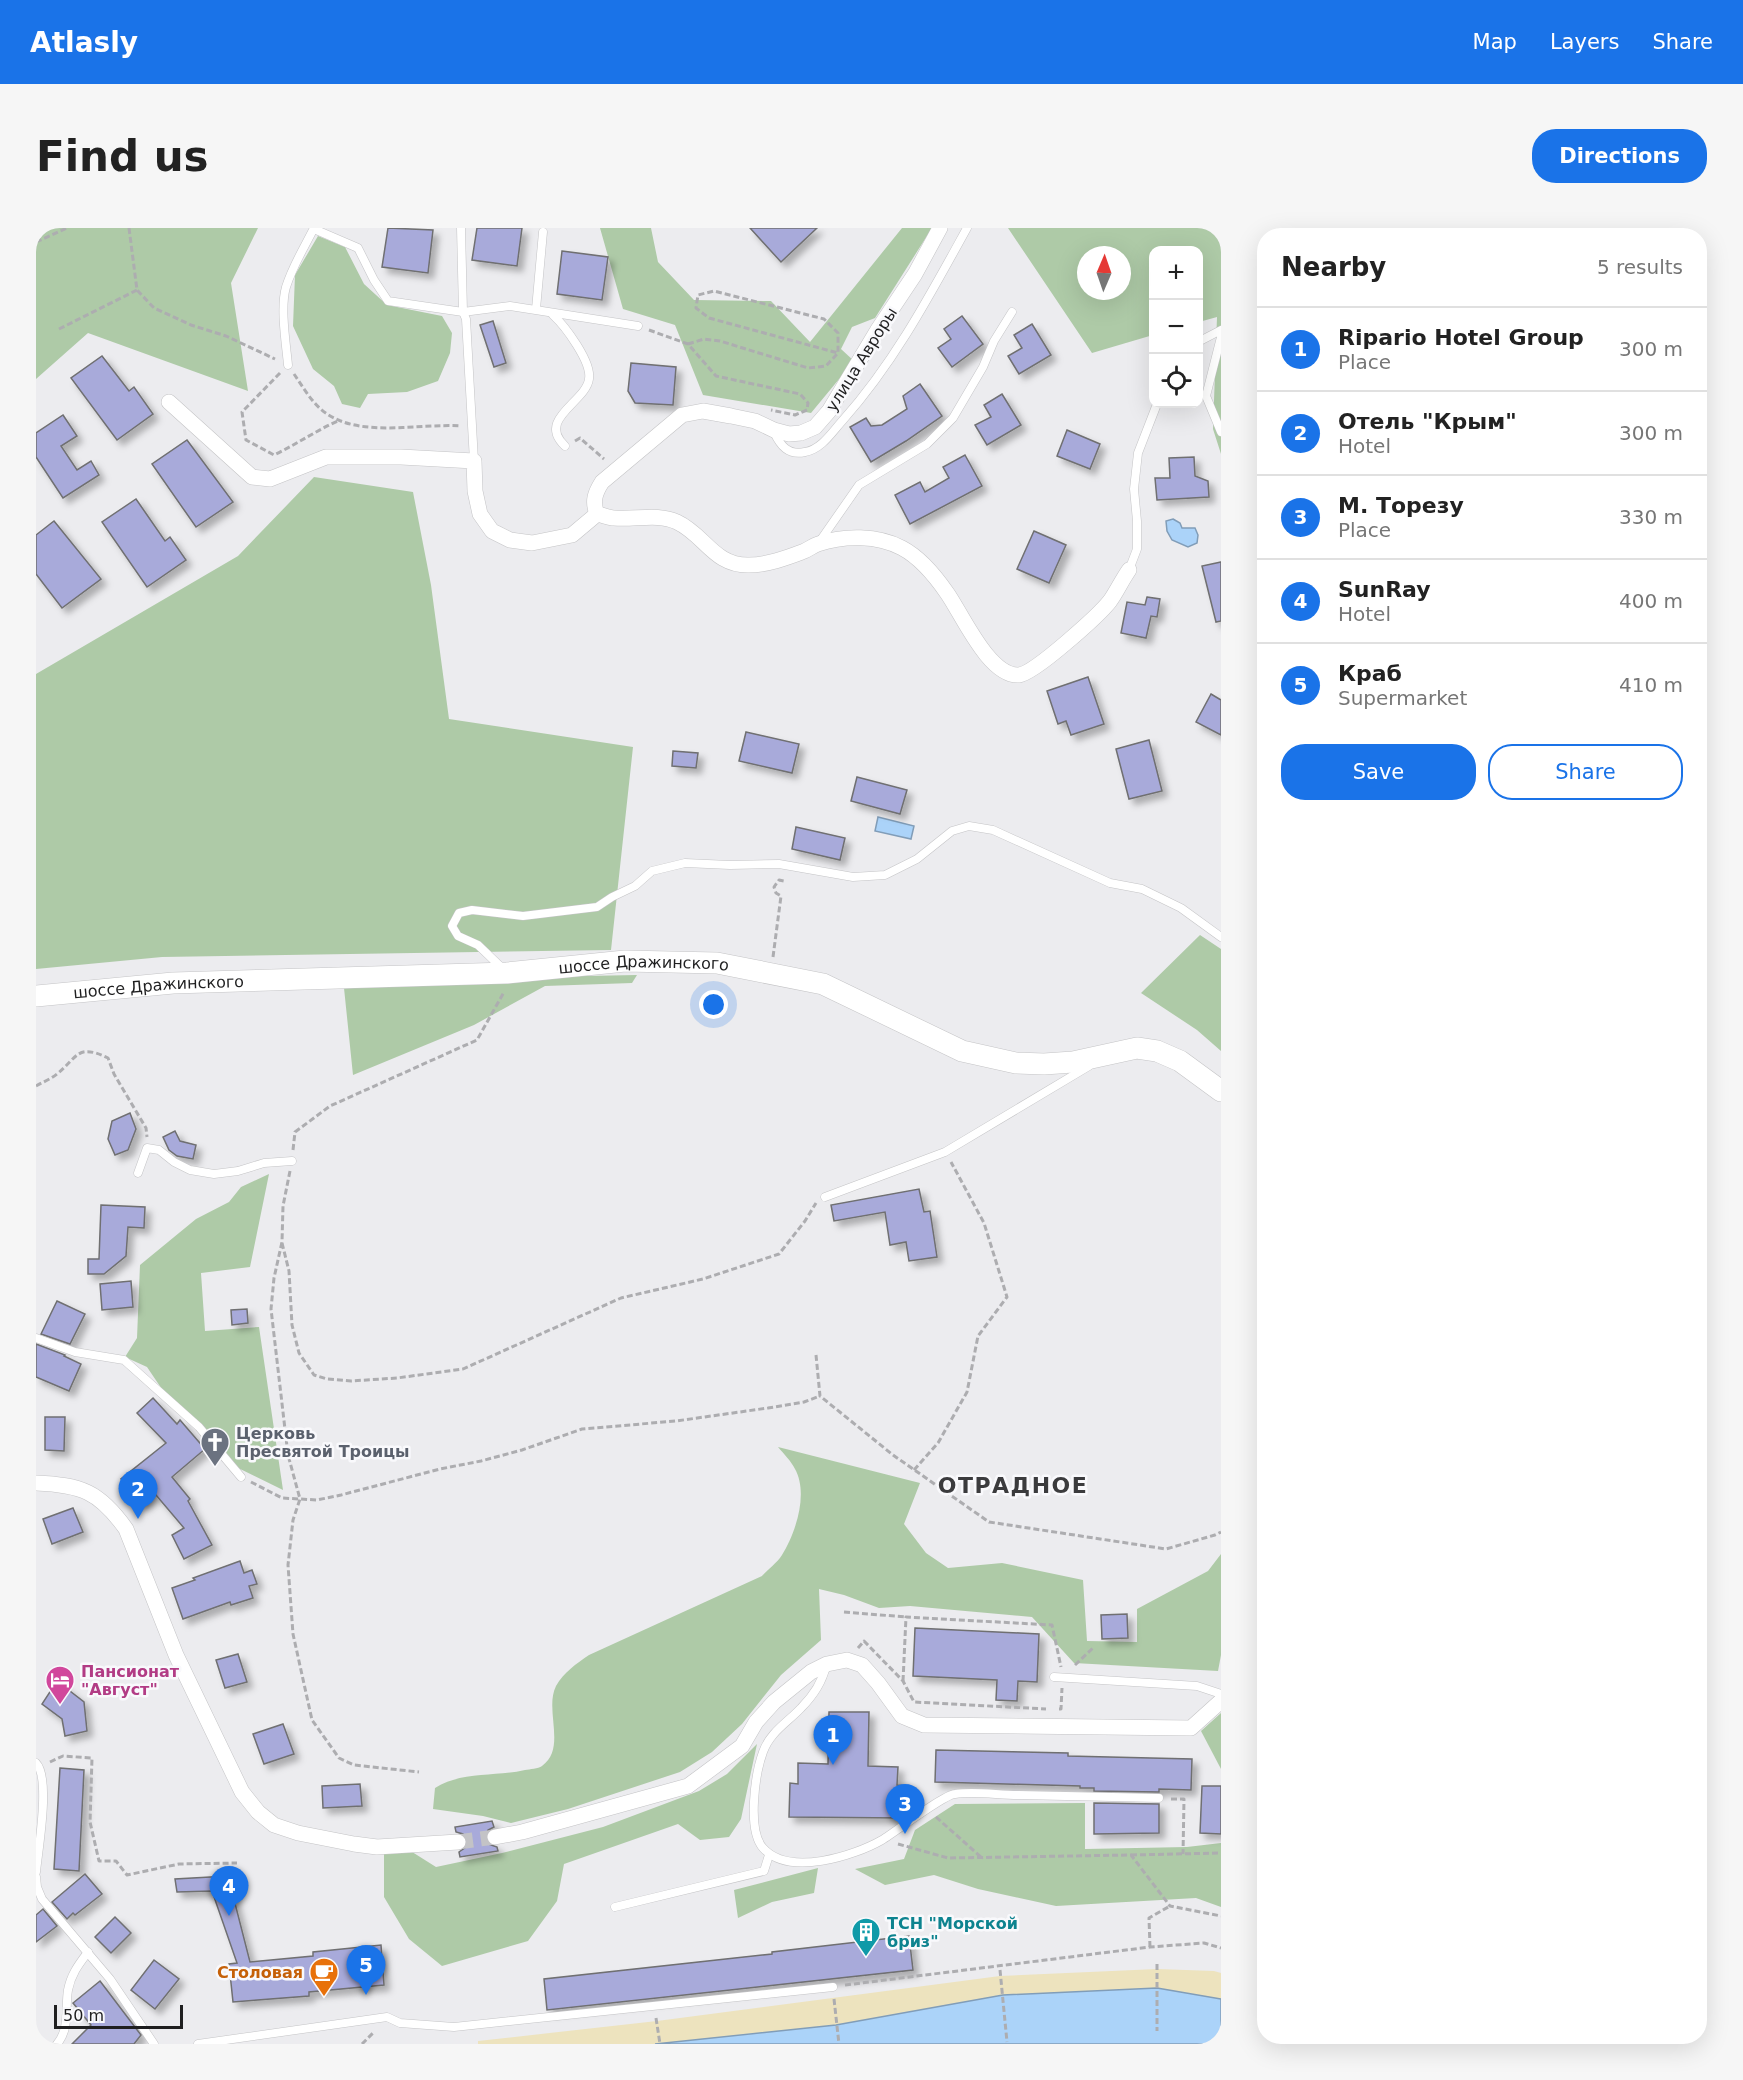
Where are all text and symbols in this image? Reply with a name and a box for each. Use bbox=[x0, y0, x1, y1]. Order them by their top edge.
text: Atlasly bbox=[30, 26, 138, 59]
text: Map bbox=[1473, 30, 1517, 54]
text: Layers bbox=[1550, 30, 1619, 54]
text: Share bbox=[1652, 30, 1713, 54]
button: Directions bbox=[1532, 129, 1707, 183]
text: Find us bbox=[36, 132, 209, 181]
north arrow bbox=[1077, 246, 1131, 300]
map controls bbox=[1149, 246, 1203, 408]
button: + bbox=[1149, 246, 1203, 300]
text: Nearby bbox=[1281, 252, 1386, 282]
text: 5 results bbox=[1597, 255, 1683, 279]
button: − bbox=[1149, 300, 1203, 354]
street label: улица Авроры bbox=[822, 304, 901, 415]
text: Ripario Hotel Group bbox=[1338, 325, 1584, 350]
text: 1 bbox=[1294, 337, 1307, 361]
text: 300 m bbox=[1619, 337, 1683, 361]
text: Place bbox=[1338, 350, 1391, 374]
button: locate bbox=[1149, 354, 1203, 408]
text: Отель "Крым" bbox=[1338, 409, 1517, 434]
text: 2 bbox=[1294, 421, 1307, 445]
text: 300 m bbox=[1619, 421, 1683, 445]
text: Hotel bbox=[1338, 434, 1391, 458]
text: М. Торезу bbox=[1338, 493, 1464, 518]
text: 3 bbox=[1294, 505, 1307, 529]
text: 330 m bbox=[1619, 505, 1683, 529]
text: Place bbox=[1338, 518, 1391, 542]
text: SunRay bbox=[1338, 577, 1431, 602]
text: 4 bbox=[1294, 589, 1307, 613]
text: 400 m bbox=[1619, 589, 1683, 613]
text: Hotel bbox=[1338, 602, 1391, 626]
text: Краб bbox=[1338, 661, 1402, 686]
text: 5 bbox=[1294, 673, 1307, 697]
text: 410 m bbox=[1619, 673, 1683, 697]
text: Supermarket bbox=[1338, 686, 1467, 710]
button: Save bbox=[1281, 744, 1476, 800]
button: Share bbox=[1488, 744, 1683, 800]
street label: шоссе Дражинского bbox=[557, 952, 731, 978]
street label: шоссе Дражинского bbox=[72, 972, 244, 1002]
your location bbox=[699, 990, 728, 1019]
place label: Церковь Пресвятой Троицы bbox=[236, 1424, 410, 1461]
church icon: Церковь Пресвятой Троицы bbox=[199, 1426, 231, 1468]
pin: 2 bbox=[118, 1470, 158, 1519]
district label: ОТРАДНОЕ bbox=[938, 1473, 1088, 1498]
place label: Пансионат "Август" bbox=[81, 1662, 180, 1699]
hotel icon: Пансионат "Август" bbox=[44, 1664, 76, 1706]
pin: 1 bbox=[814, 1716, 852, 1765]
pin: 3 bbox=[886, 1784, 924, 1834]
pin: 4 bbox=[210, 1866, 248, 1916]
place label: ТСН "Морской бриз" bbox=[887, 1914, 1018, 1951]
building icon: ТСН "Морской бриз" bbox=[850, 1916, 882, 1958]
pin: 5 bbox=[346, 1946, 386, 1995]
cafe icon: Столовая bbox=[308, 1956, 340, 1998]
place label: Столовая bbox=[217, 1963, 303, 1982]
scale bar bbox=[54, 2002, 183, 2030]
text: 50 m bbox=[63, 2006, 104, 2025]

